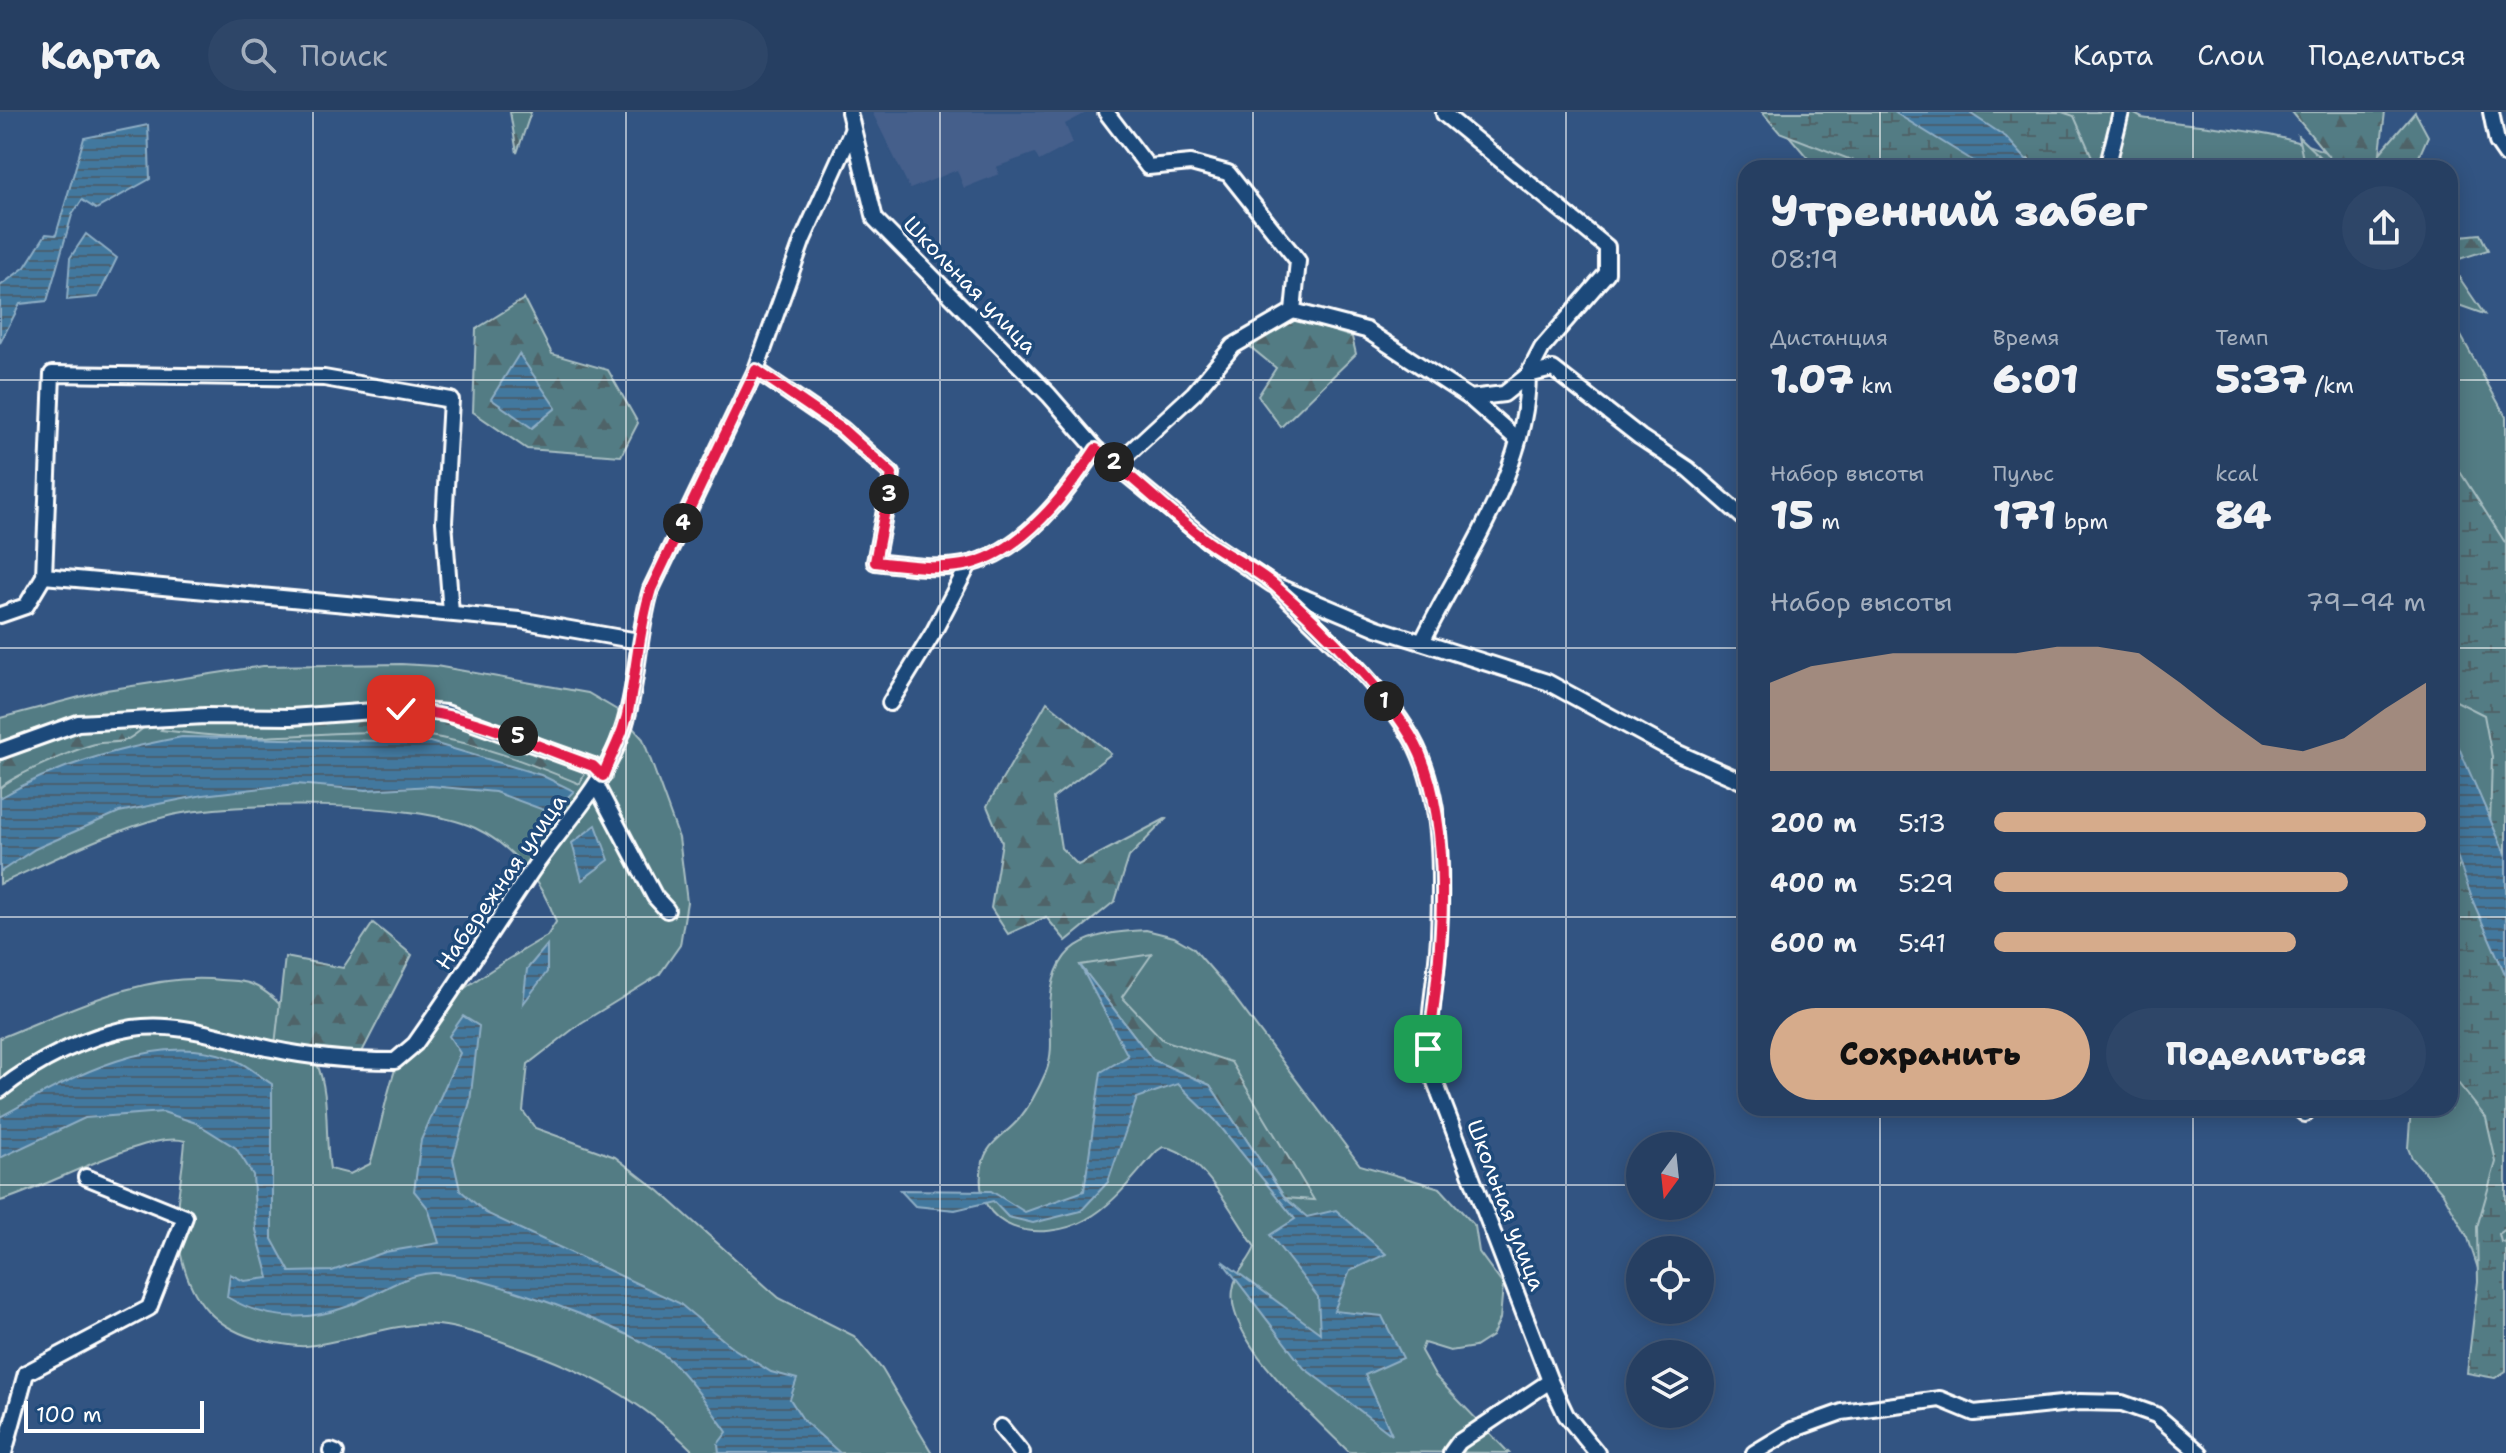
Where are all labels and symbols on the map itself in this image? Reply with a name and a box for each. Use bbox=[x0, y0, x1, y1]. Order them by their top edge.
street label: Школьная улица bbox=[897, 210, 1044, 360]
pin: 2 bbox=[1094, 442, 1134, 482]
pin: 3 bbox=[869, 474, 909, 514]
pin: 4 bbox=[663, 503, 703, 543]
pin bbox=[367, 675, 435, 743]
pin: 1 bbox=[1364, 681, 1404, 721]
pin: 5 bbox=[498, 716, 538, 756]
street label: Набережная улица bbox=[429, 788, 573, 976]
pin bbox=[1394, 1015, 1462, 1083]
street label: Школьная улица bbox=[1460, 1115, 1552, 1295]
north arrow bbox=[1626, 1132, 1714, 1220]
scale bar bbox=[24, 1397, 204, 1433]

